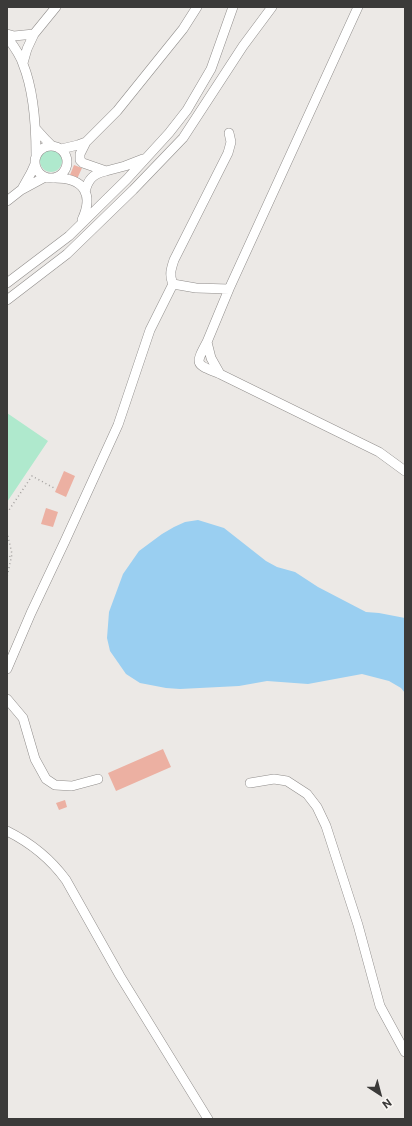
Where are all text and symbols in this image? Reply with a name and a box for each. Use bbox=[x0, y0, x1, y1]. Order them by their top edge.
north arrow bbox=[360, 1074, 400, 1114]
text: N bbox=[380, 1096, 395, 1112]

